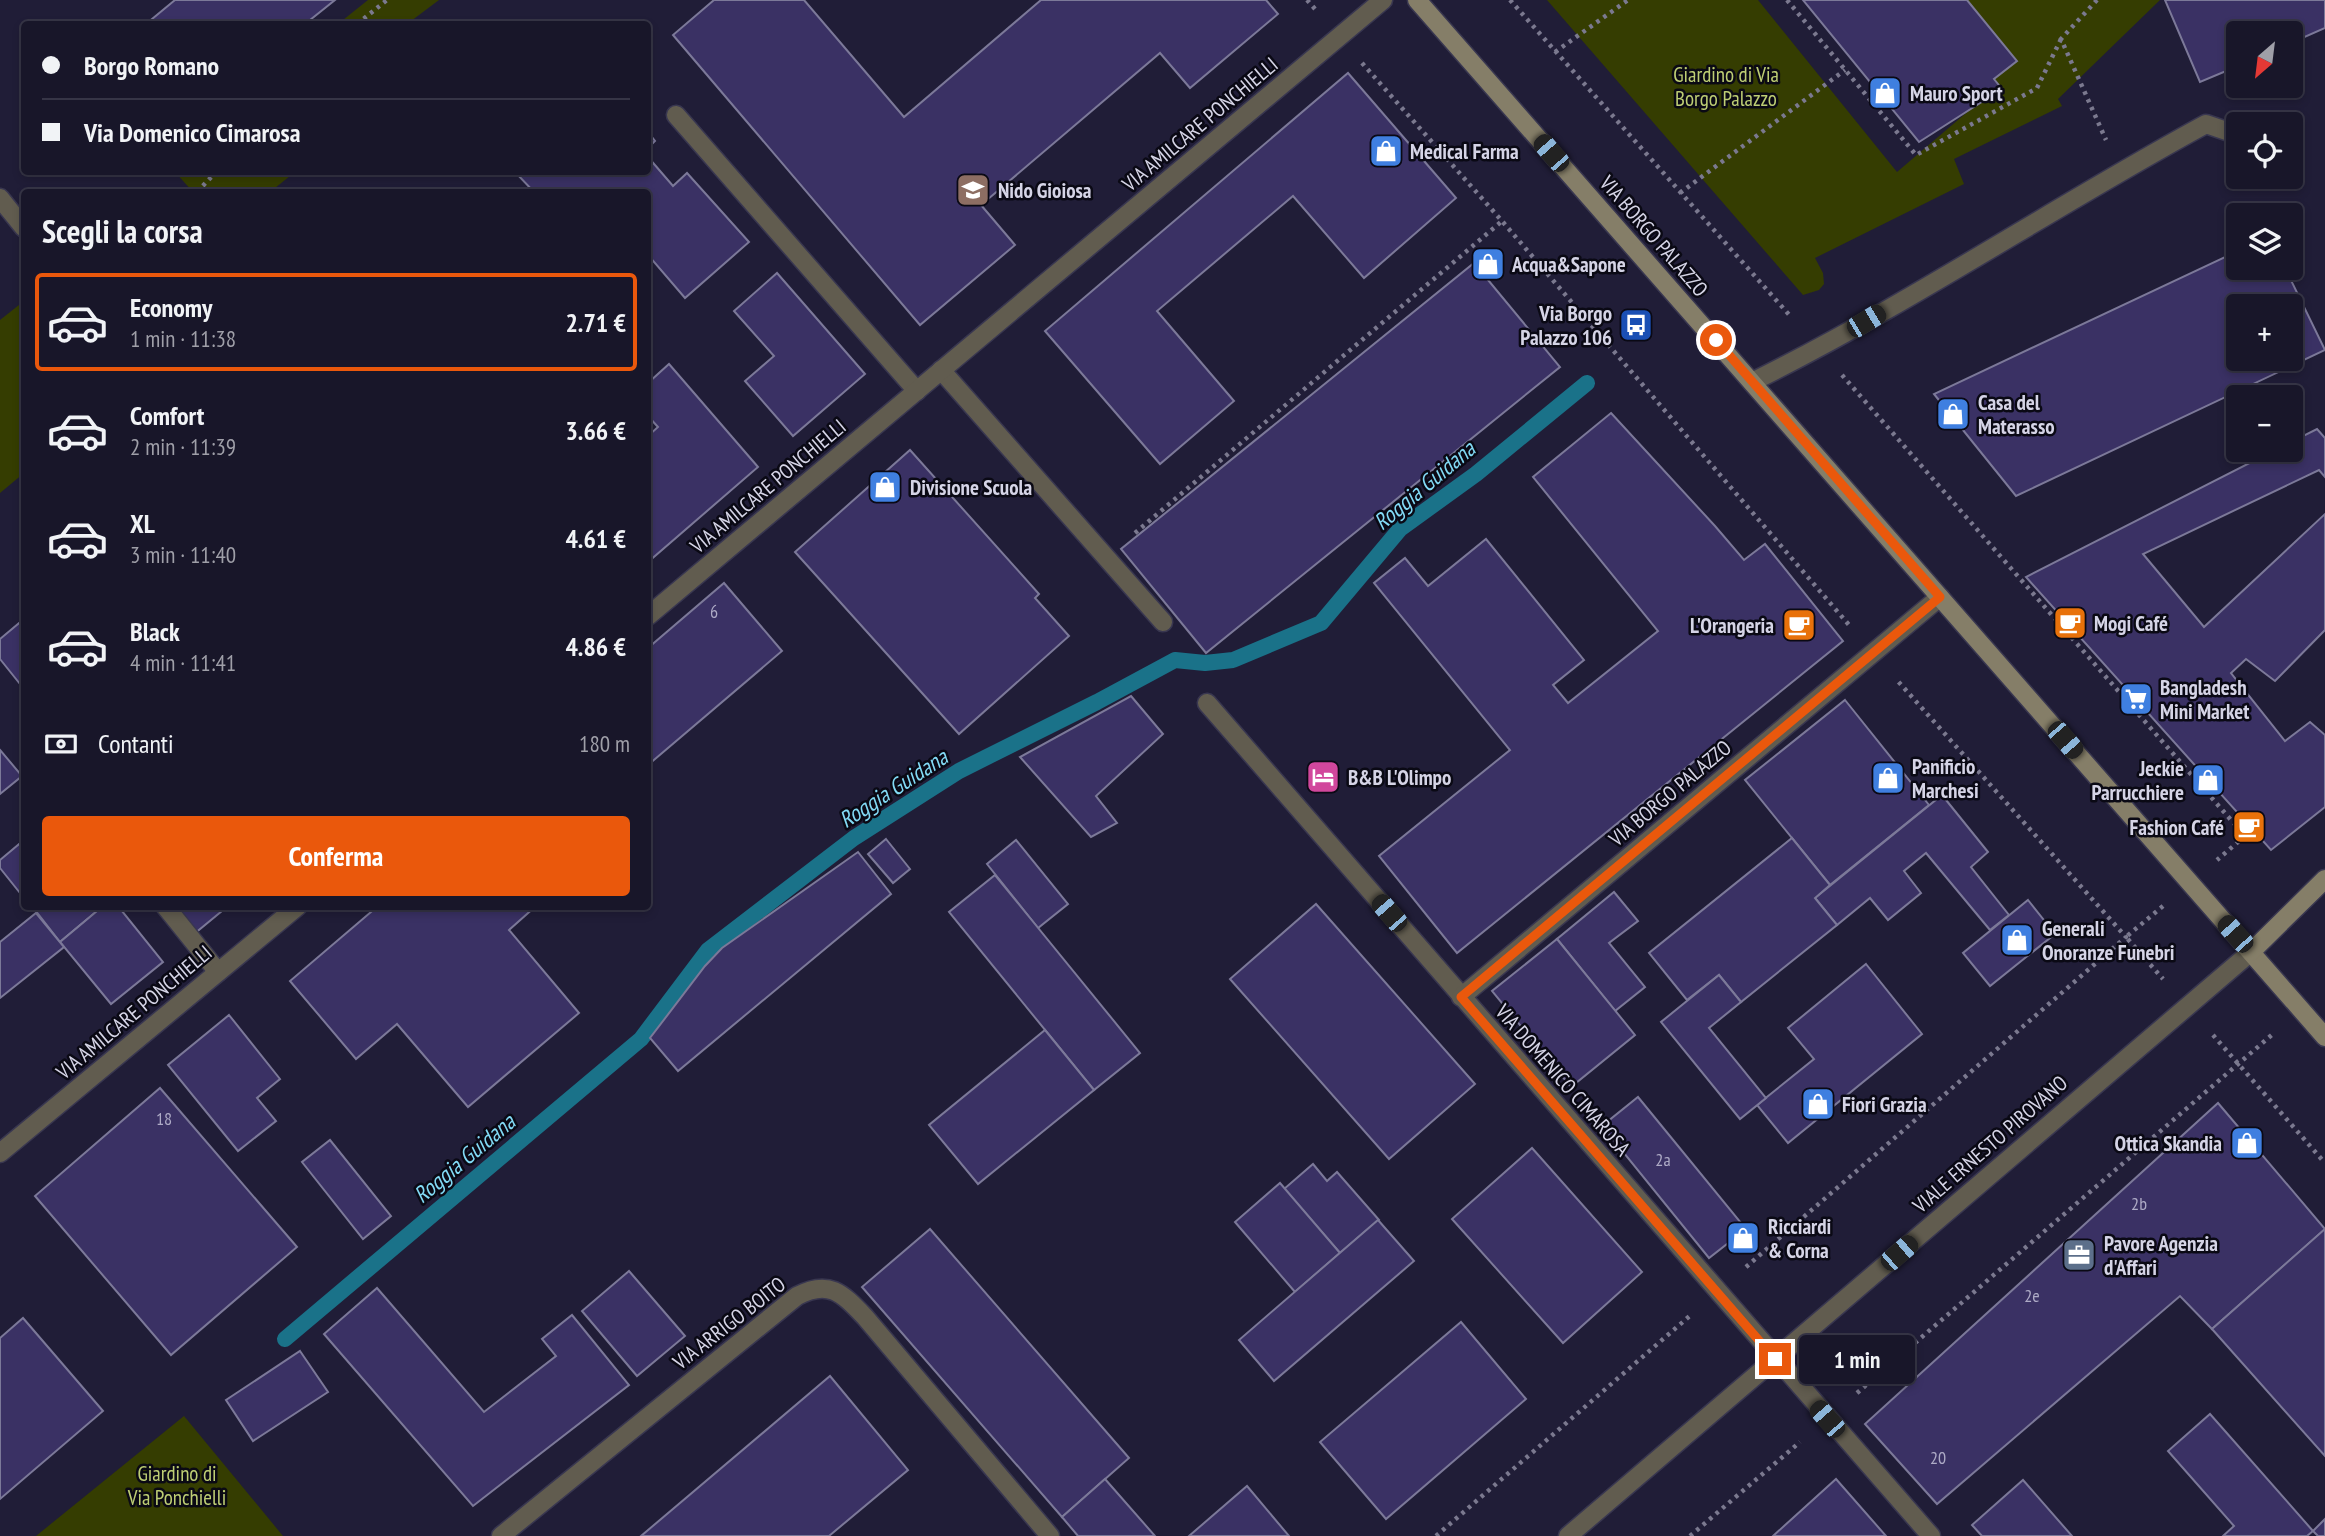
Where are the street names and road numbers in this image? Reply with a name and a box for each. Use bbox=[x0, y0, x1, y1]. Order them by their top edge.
street label: VIA AMILCARE PONCHIELLI bbox=[1116, 51, 1283, 198]
street label: VIA BORGO PALAZZO bbox=[1593, 169, 1714, 302]
street label: VIA AMILCARE PONCHIELLI bbox=[684, 413, 851, 560]
street label: VIA BORGO PALAZZO bbox=[1602, 734, 1737, 853]
street label: VIA AMILCARE PONCHIELLI bbox=[50, 939, 217, 1086]
street label: VIA DOMENICO CIMAROSA bbox=[1489, 998, 1636, 1161]
street label: VIALE ERNESTO PIROVANO bbox=[1906, 1069, 2073, 1219]
street label: VIA ARRIGO BOITO bbox=[667, 1271, 791, 1376]

